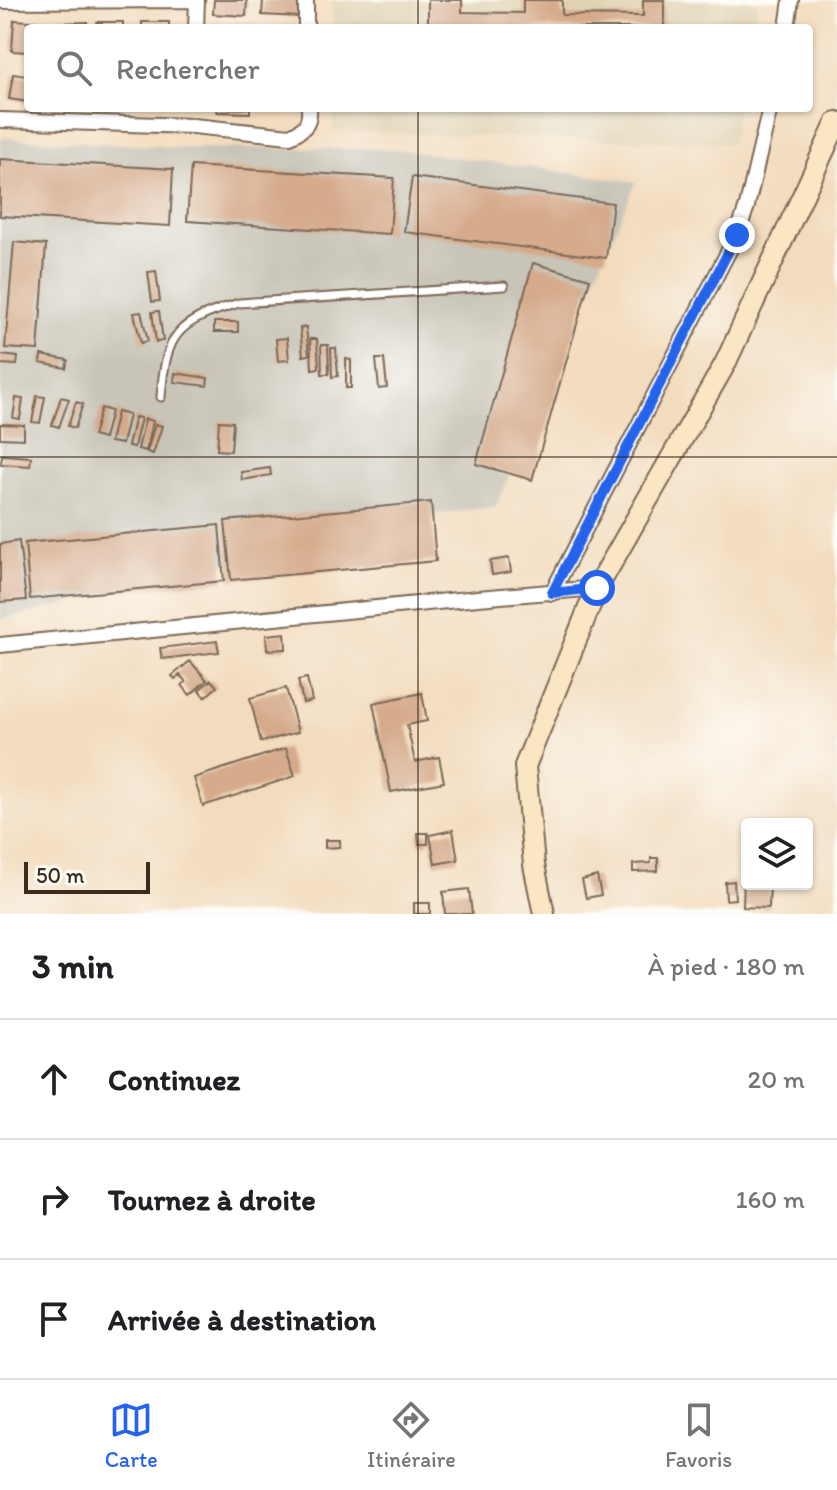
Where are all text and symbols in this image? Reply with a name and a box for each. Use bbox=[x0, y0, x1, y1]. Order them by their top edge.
search box bbox=[24, 24, 813, 112]
icon: search bbox=[52, 46, 96, 90]
text: Rechercher bbox=[116, 50, 260, 87]
route end bbox=[719, 217, 755, 253]
route start bbox=[579, 570, 615, 606]
map controls bbox=[741, 818, 813, 890]
button: layers bbox=[741, 818, 813, 890]
scale bar bbox=[24, 858, 150, 894]
text: 50 m bbox=[36, 862, 85, 889]
text: 3 min bbox=[32, 946, 114, 987]
text: À pied · 180 m bbox=[648, 950, 805, 982]
icon: ahead bbox=[32, 1057, 76, 1101]
text: Continuez bbox=[108, 1061, 240, 1098]
text: 20 m bbox=[748, 1063, 805, 1095]
icon: right bbox=[32, 1177, 76, 1221]
text: Tournez à droite bbox=[108, 1181, 316, 1218]
text: 160 m bbox=[735, 1183, 805, 1215]
icon: arrive bbox=[32, 1297, 76, 1341]
text: Arrivée à destination bbox=[108, 1301, 376, 1338]
tab: Carte bbox=[105, 1398, 158, 1473]
tab: Itinéraire bbox=[367, 1398, 456, 1473]
tab: Favoris bbox=[665, 1398, 732, 1473]

